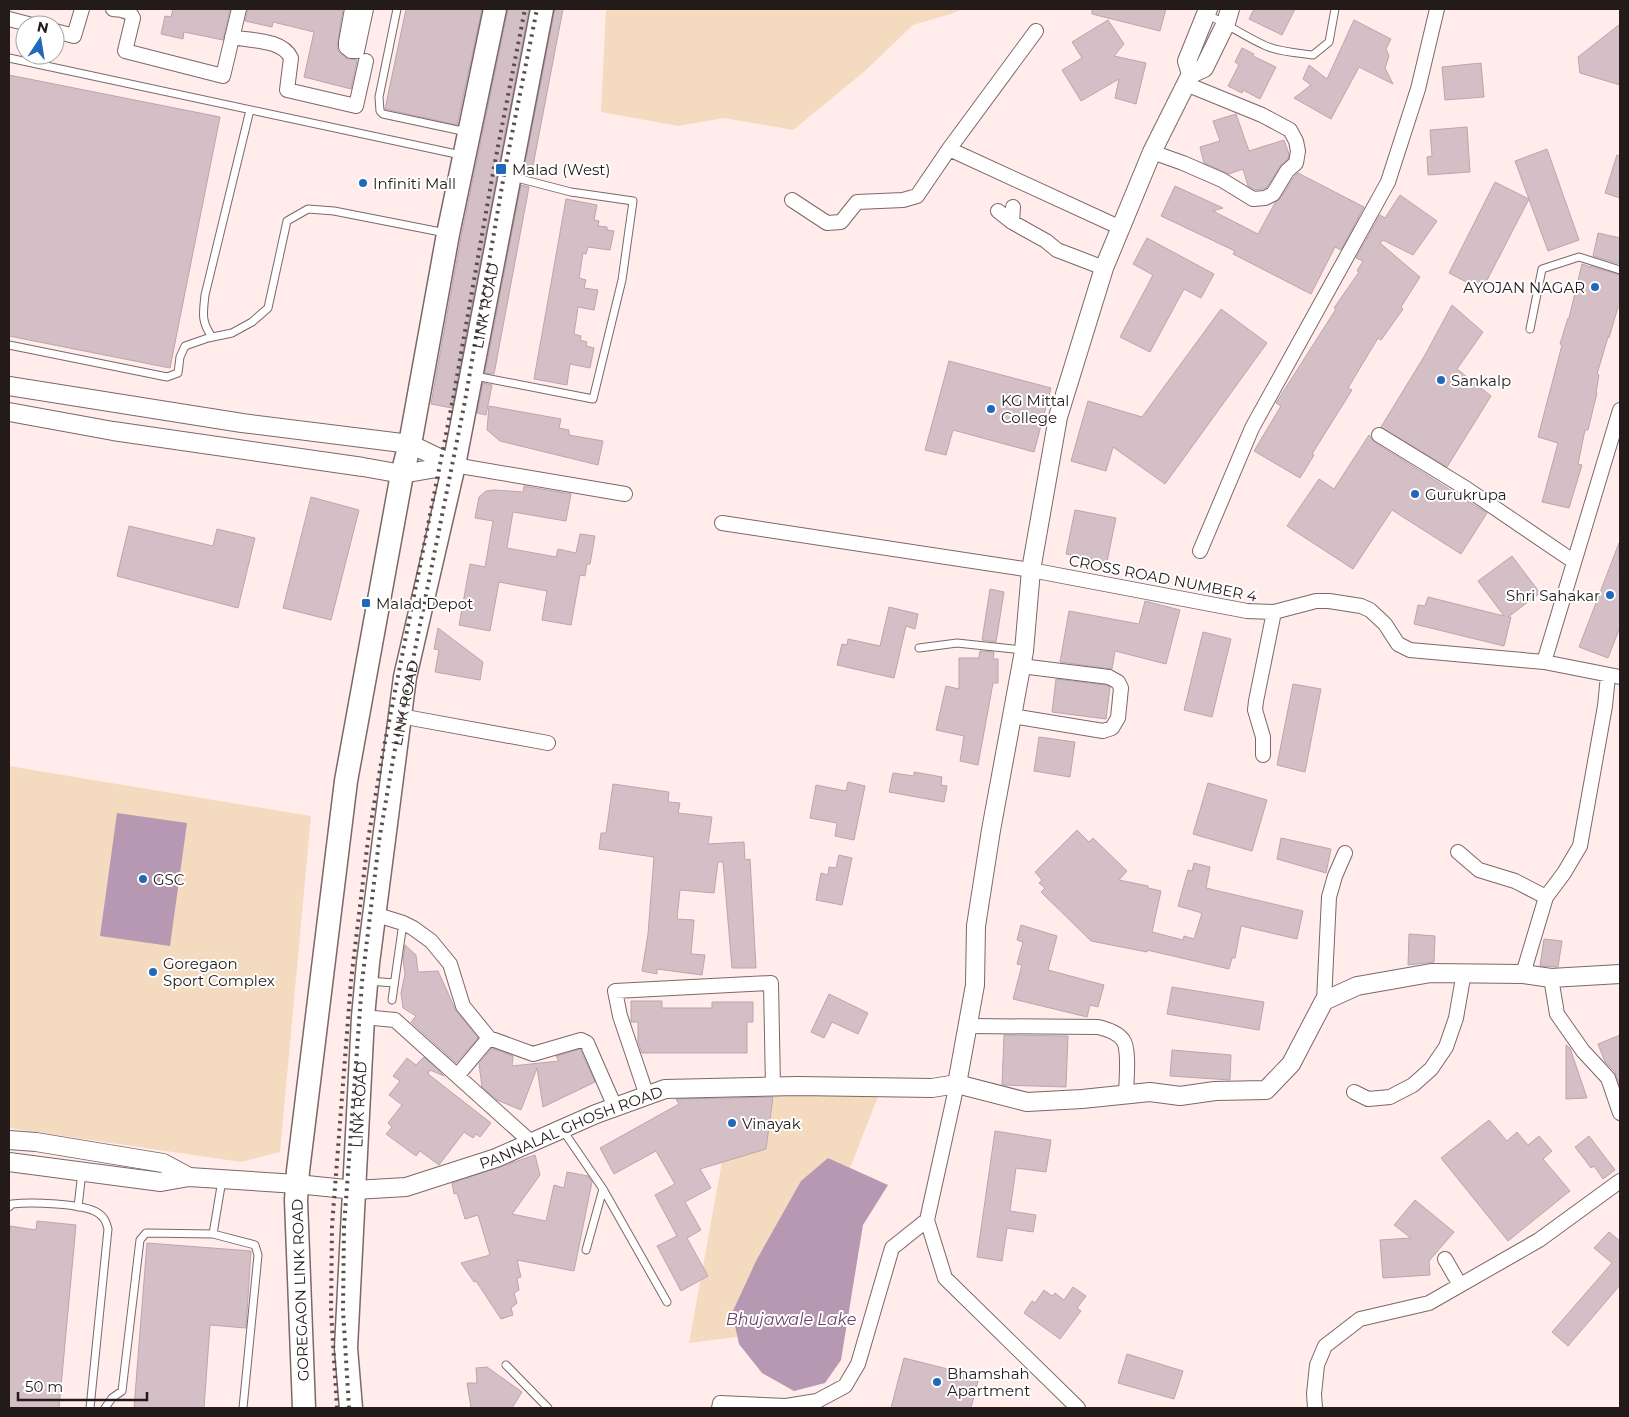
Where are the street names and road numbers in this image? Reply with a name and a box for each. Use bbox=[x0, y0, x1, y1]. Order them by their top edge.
street label: LINK ROAD bbox=[467, 261, 502, 350]
street label: CROSS ROAD NUMBER 4 bbox=[1067, 550, 1259, 606]
street label: LINK ROAD bbox=[386, 659, 422, 748]
street label: LINK ROAD bbox=[347, 1061, 370, 1148]
street label: PANNALAL GHOSH ROAD bbox=[477, 1081, 665, 1172]
street label: GOREGAON LINK ROAD bbox=[287, 1198, 313, 1382]

